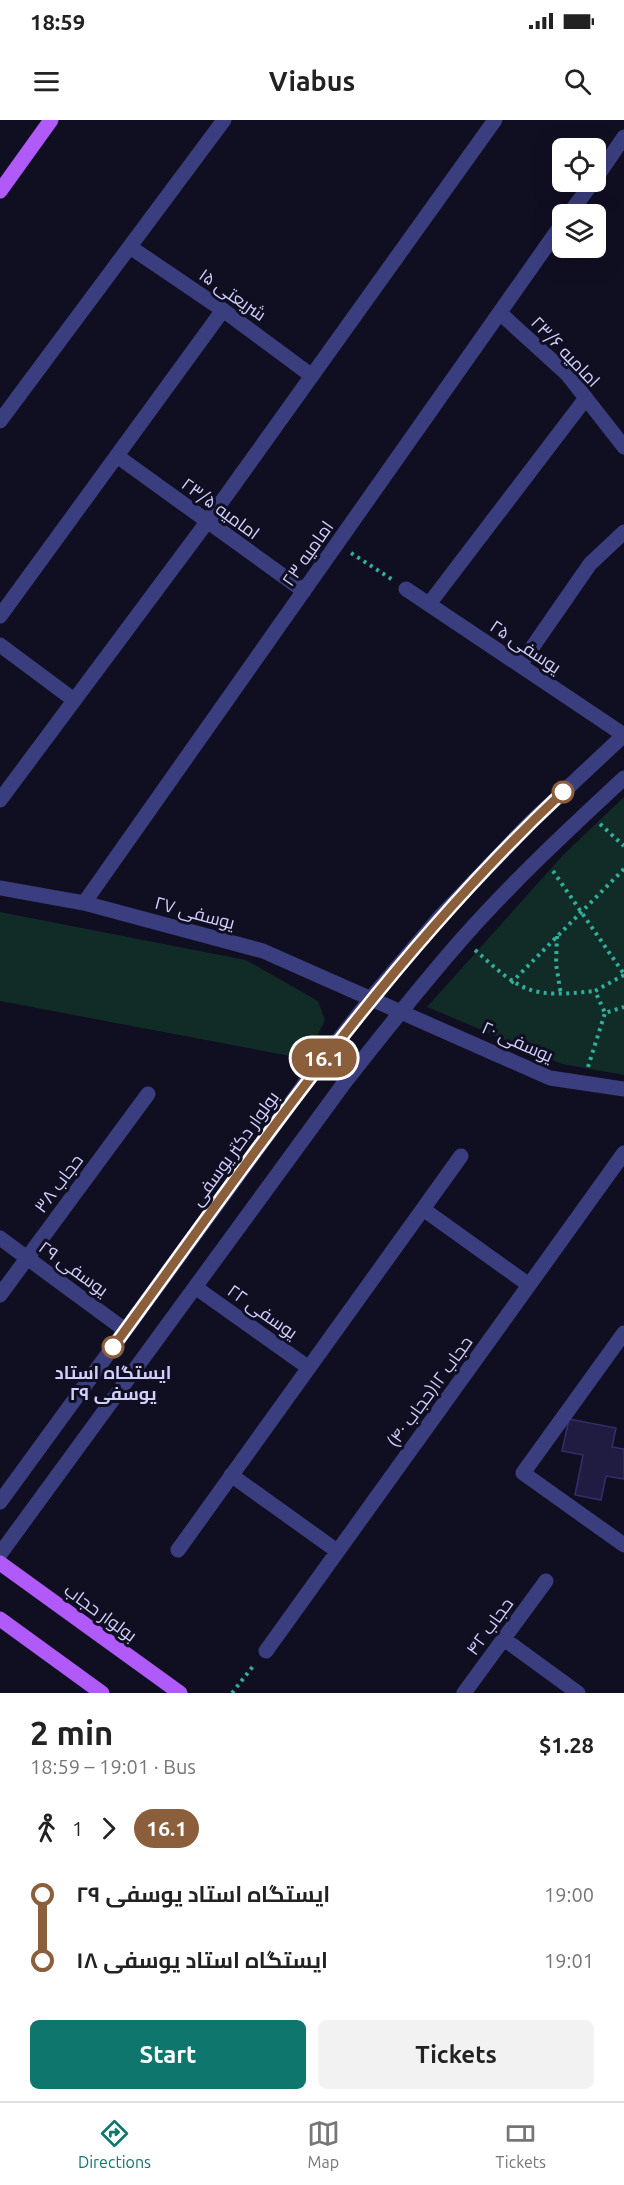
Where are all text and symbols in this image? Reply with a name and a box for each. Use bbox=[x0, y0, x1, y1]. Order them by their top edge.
text: 18:59 bbox=[30, 9, 85, 34]
icon: menu bbox=[30, 65, 63, 98]
icon: search bbox=[561, 65, 594, 98]
text: Viabus bbox=[269, 66, 355, 96]
map controls bbox=[552, 138, 606, 258]
button: locate bbox=[552, 138, 606, 192]
button: layers bbox=[552, 204, 606, 258]
street label: شریعتی ۱۵ bbox=[195, 264, 270, 326]
street label: امامیه ۲۳/۶ bbox=[528, 312, 604, 390]
street label: امامیه ۲۳/۵ bbox=[178, 473, 264, 543]
street label: امامیه ۲۳ bbox=[277, 517, 337, 589]
street label: یوسفی ۲۵ bbox=[486, 615, 565, 679]
unlabelled marker bbox=[552, 781, 574, 803]
street label: یوسفی ۲۷ bbox=[152, 892, 238, 934]
street label: یوسفی ۲۰ bbox=[479, 1016, 557, 1067]
line badge: 16.1 bbox=[282, 1038, 366, 1078]
text: 16.1 bbox=[304, 1046, 344, 1070]
street label: بولوار دکتر یوسفی bbox=[186, 1087, 284, 1210]
street label: حجاب ۳۸ bbox=[30, 1150, 86, 1216]
street label: یوسفی ۲۹ bbox=[34, 1236, 113, 1301]
street label: یوسفی ۲۲ bbox=[223, 1280, 302, 1344]
street label: حجاب ۱۲(حجاب ۴۰) bbox=[382, 1332, 477, 1451]
marker: ایستگاه استاد یوسفی ۲۹ bbox=[102, 1336, 124, 1358]
place label: ایستگاه استاد یوسفی ۲۹ bbox=[55, 1362, 171, 1405]
street label: بولوار حجاب bbox=[60, 1579, 141, 1647]
street label: حجاب ۴۲ bbox=[462, 1593, 516, 1659]
text: 2 min bbox=[30, 1714, 113, 1751]
text: $1.28 bbox=[539, 1732, 594, 1757]
text: 18:59 – 19:01 · Bus bbox=[30, 1755, 196, 1778]
icon: walk bbox=[30, 1812, 63, 1845]
icon: forward bbox=[92, 1812, 125, 1845]
text: 16.1 bbox=[146, 1816, 187, 1840]
text: 1 bbox=[72, 1817, 83, 1840]
text: ایستگاه استاد یوسفی ۲۹ bbox=[76, 1881, 330, 1906]
text: 19:00 bbox=[544, 1883, 594, 1906]
text: ایستگاه استاد یوسفی ۱۸ bbox=[76, 1947, 328, 1972]
text: 19:01 bbox=[544, 1949, 594, 1972]
button: Start bbox=[30, 2020, 306, 2089]
button: Tickets bbox=[318, 2020, 594, 2089]
tab: Directions bbox=[78, 2117, 151, 2171]
tab: Map bbox=[307, 2117, 340, 2171]
tab: Tickets bbox=[496, 2117, 546, 2171]

